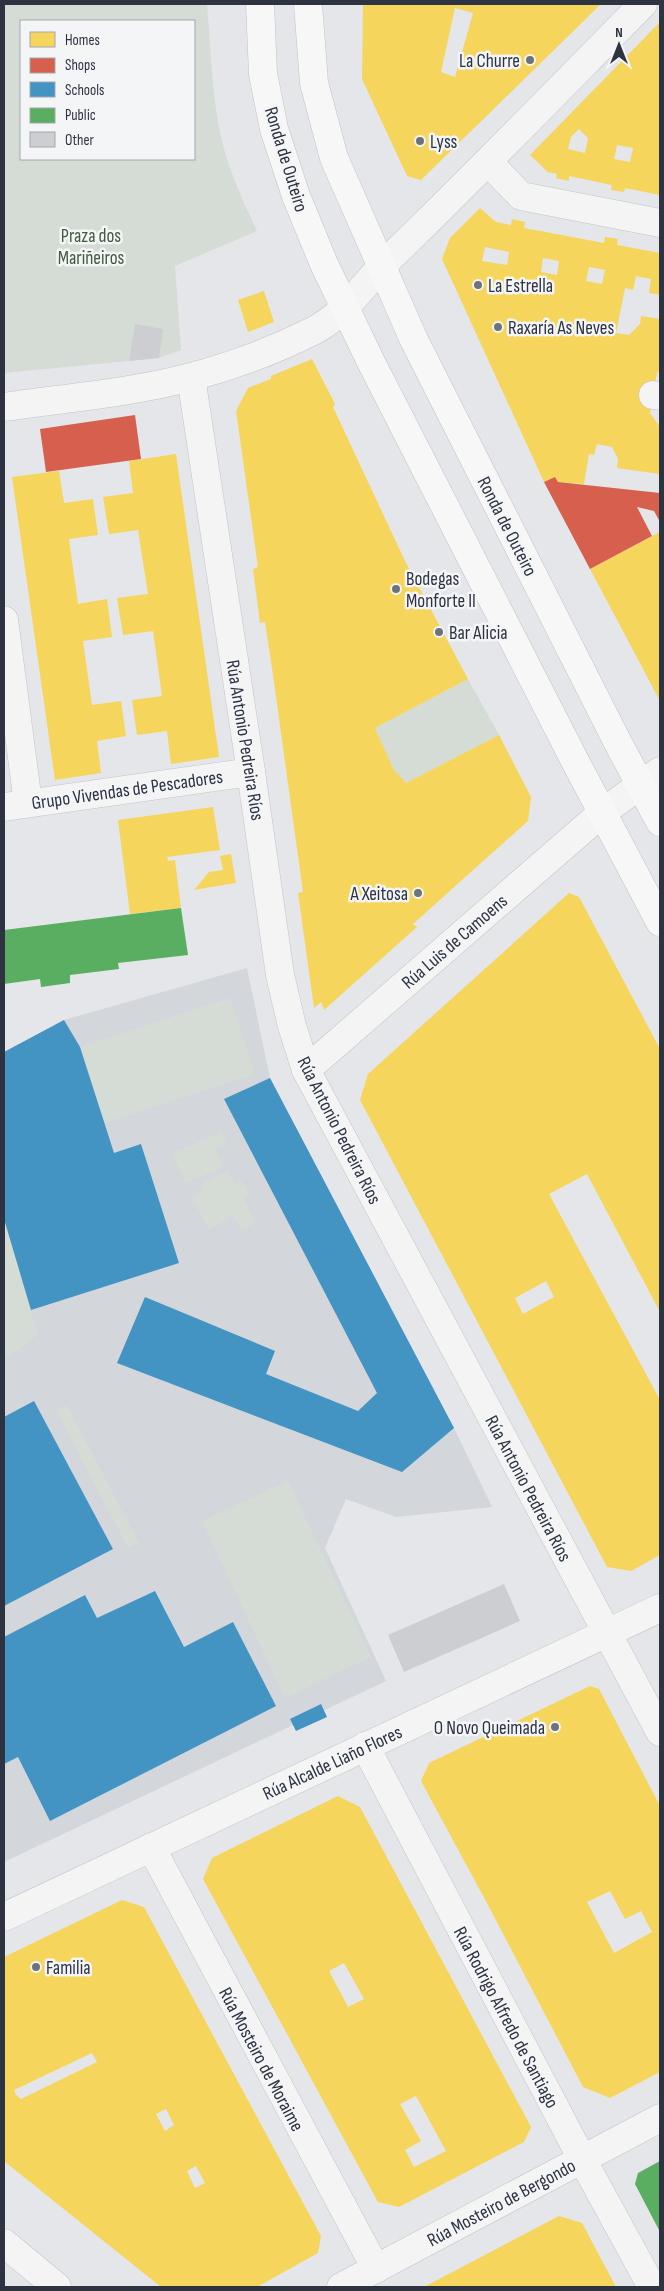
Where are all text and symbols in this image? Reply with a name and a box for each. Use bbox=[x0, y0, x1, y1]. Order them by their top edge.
legend bbox=[20, 20, 195, 160]
north arrow bbox=[594, 20, 644, 70]
text: N bbox=[615, 24, 623, 41]
text: Homes bbox=[65, 31, 100, 50]
place label: La Churre bbox=[459, 50, 520, 73]
marker: La Churre bbox=[524, 54, 536, 66]
text: Shops bbox=[65, 56, 96, 75]
text: Schools bbox=[65, 81, 104, 100]
street label: Ronda de Outeiro bbox=[259, 104, 312, 215]
text: Public bbox=[65, 106, 96, 125]
text: Other bbox=[65, 131, 94, 150]
place label: Lyss bbox=[430, 131, 458, 154]
marker: Lyss bbox=[414, 135, 426, 147]
park label: Praza dos Mariñeiros bbox=[58, 225, 125, 270]
place label: La Estrella bbox=[488, 275, 553, 298]
marker: La Estrella bbox=[472, 279, 484, 291]
place label: Raxaría As Neves bbox=[508, 317, 614, 340]
marker: Raxaría As Neves bbox=[492, 321, 504, 333]
street label: Ronda de Outeiro bbox=[472, 473, 542, 580]
place label: Bodegas Monforte II bbox=[406, 568, 476, 613]
marker: Bodegas Monforte II bbox=[390, 583, 402, 595]
place label: Bar Alicia bbox=[449, 622, 508, 645]
marker: Bar Alicia bbox=[433, 626, 445, 638]
street label: Rúa Antonio Pedreira Ríos bbox=[220, 658, 269, 822]
street label: Grupo Vivendas de Pescadores bbox=[30, 766, 225, 815]
place label: A Xeitosa bbox=[350, 883, 408, 906]
marker: A Xeitosa bbox=[412, 887, 424, 899]
street label: Rúa Luis de Camoens bbox=[397, 890, 513, 994]
street label: Rúa Antonio Pedreira Ríos bbox=[292, 1053, 386, 1208]
street label: Rúa Antonio Pedreira Ríos bbox=[479, 1412, 576, 1566]
place label: O Novo Queimada bbox=[434, 1717, 545, 1740]
street label: Rúa Alcalde Liaño Flores bbox=[259, 1721, 406, 1806]
marker: O Novo Queimada bbox=[549, 1721, 561, 1733]
street label: Rúa Rodrigo Alfredo de Santiago bbox=[448, 1923, 563, 2112]
place label: Familia bbox=[46, 1957, 91, 1980]
marker: Familia bbox=[30, 1961, 42, 1973]
street label: Rúa Mosteiro de Moraime bbox=[213, 1984, 308, 2136]
street label: Rúa Mosteiro de Bergondo bbox=[424, 2154, 580, 2252]

